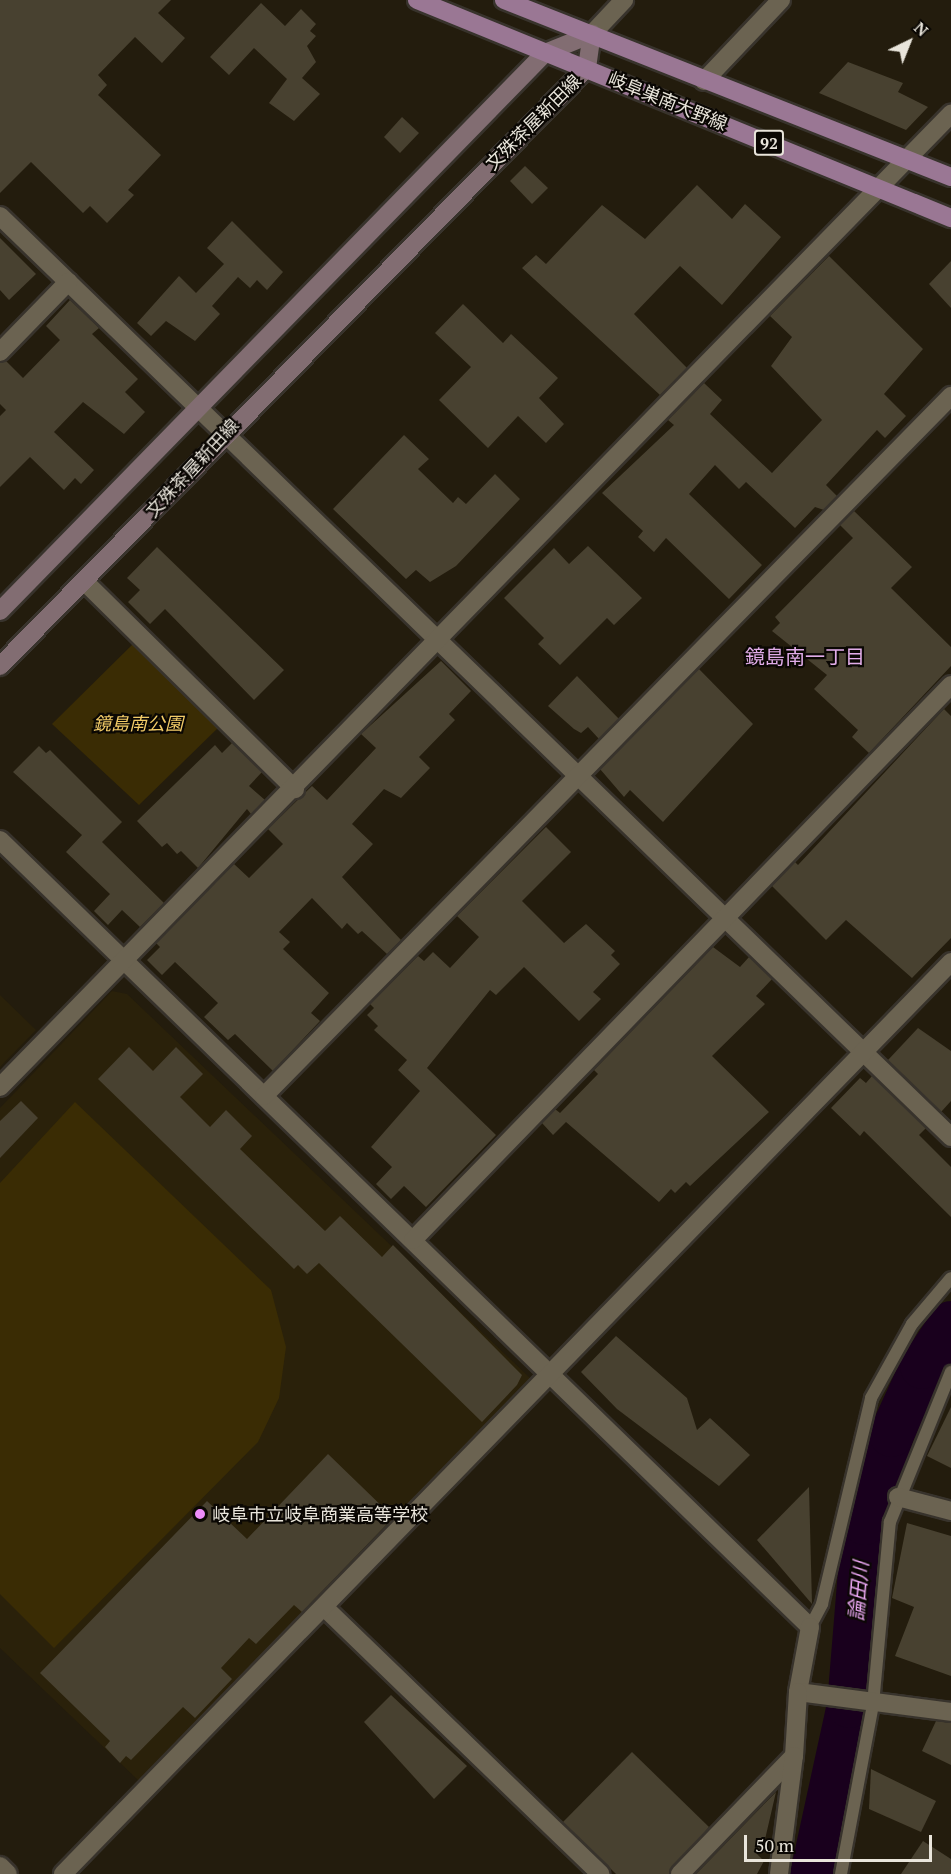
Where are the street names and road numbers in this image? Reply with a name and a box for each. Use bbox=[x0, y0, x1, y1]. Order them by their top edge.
street label: 岐阜巣南大野線 bbox=[606, 67, 730, 135]
street label: 文殊茶屋新田線 bbox=[481, 70, 585, 174]
road number: 92 bbox=[752, 130, 786, 156]
street label: 文殊茶屋新田線 bbox=[141, 415, 243, 521]

